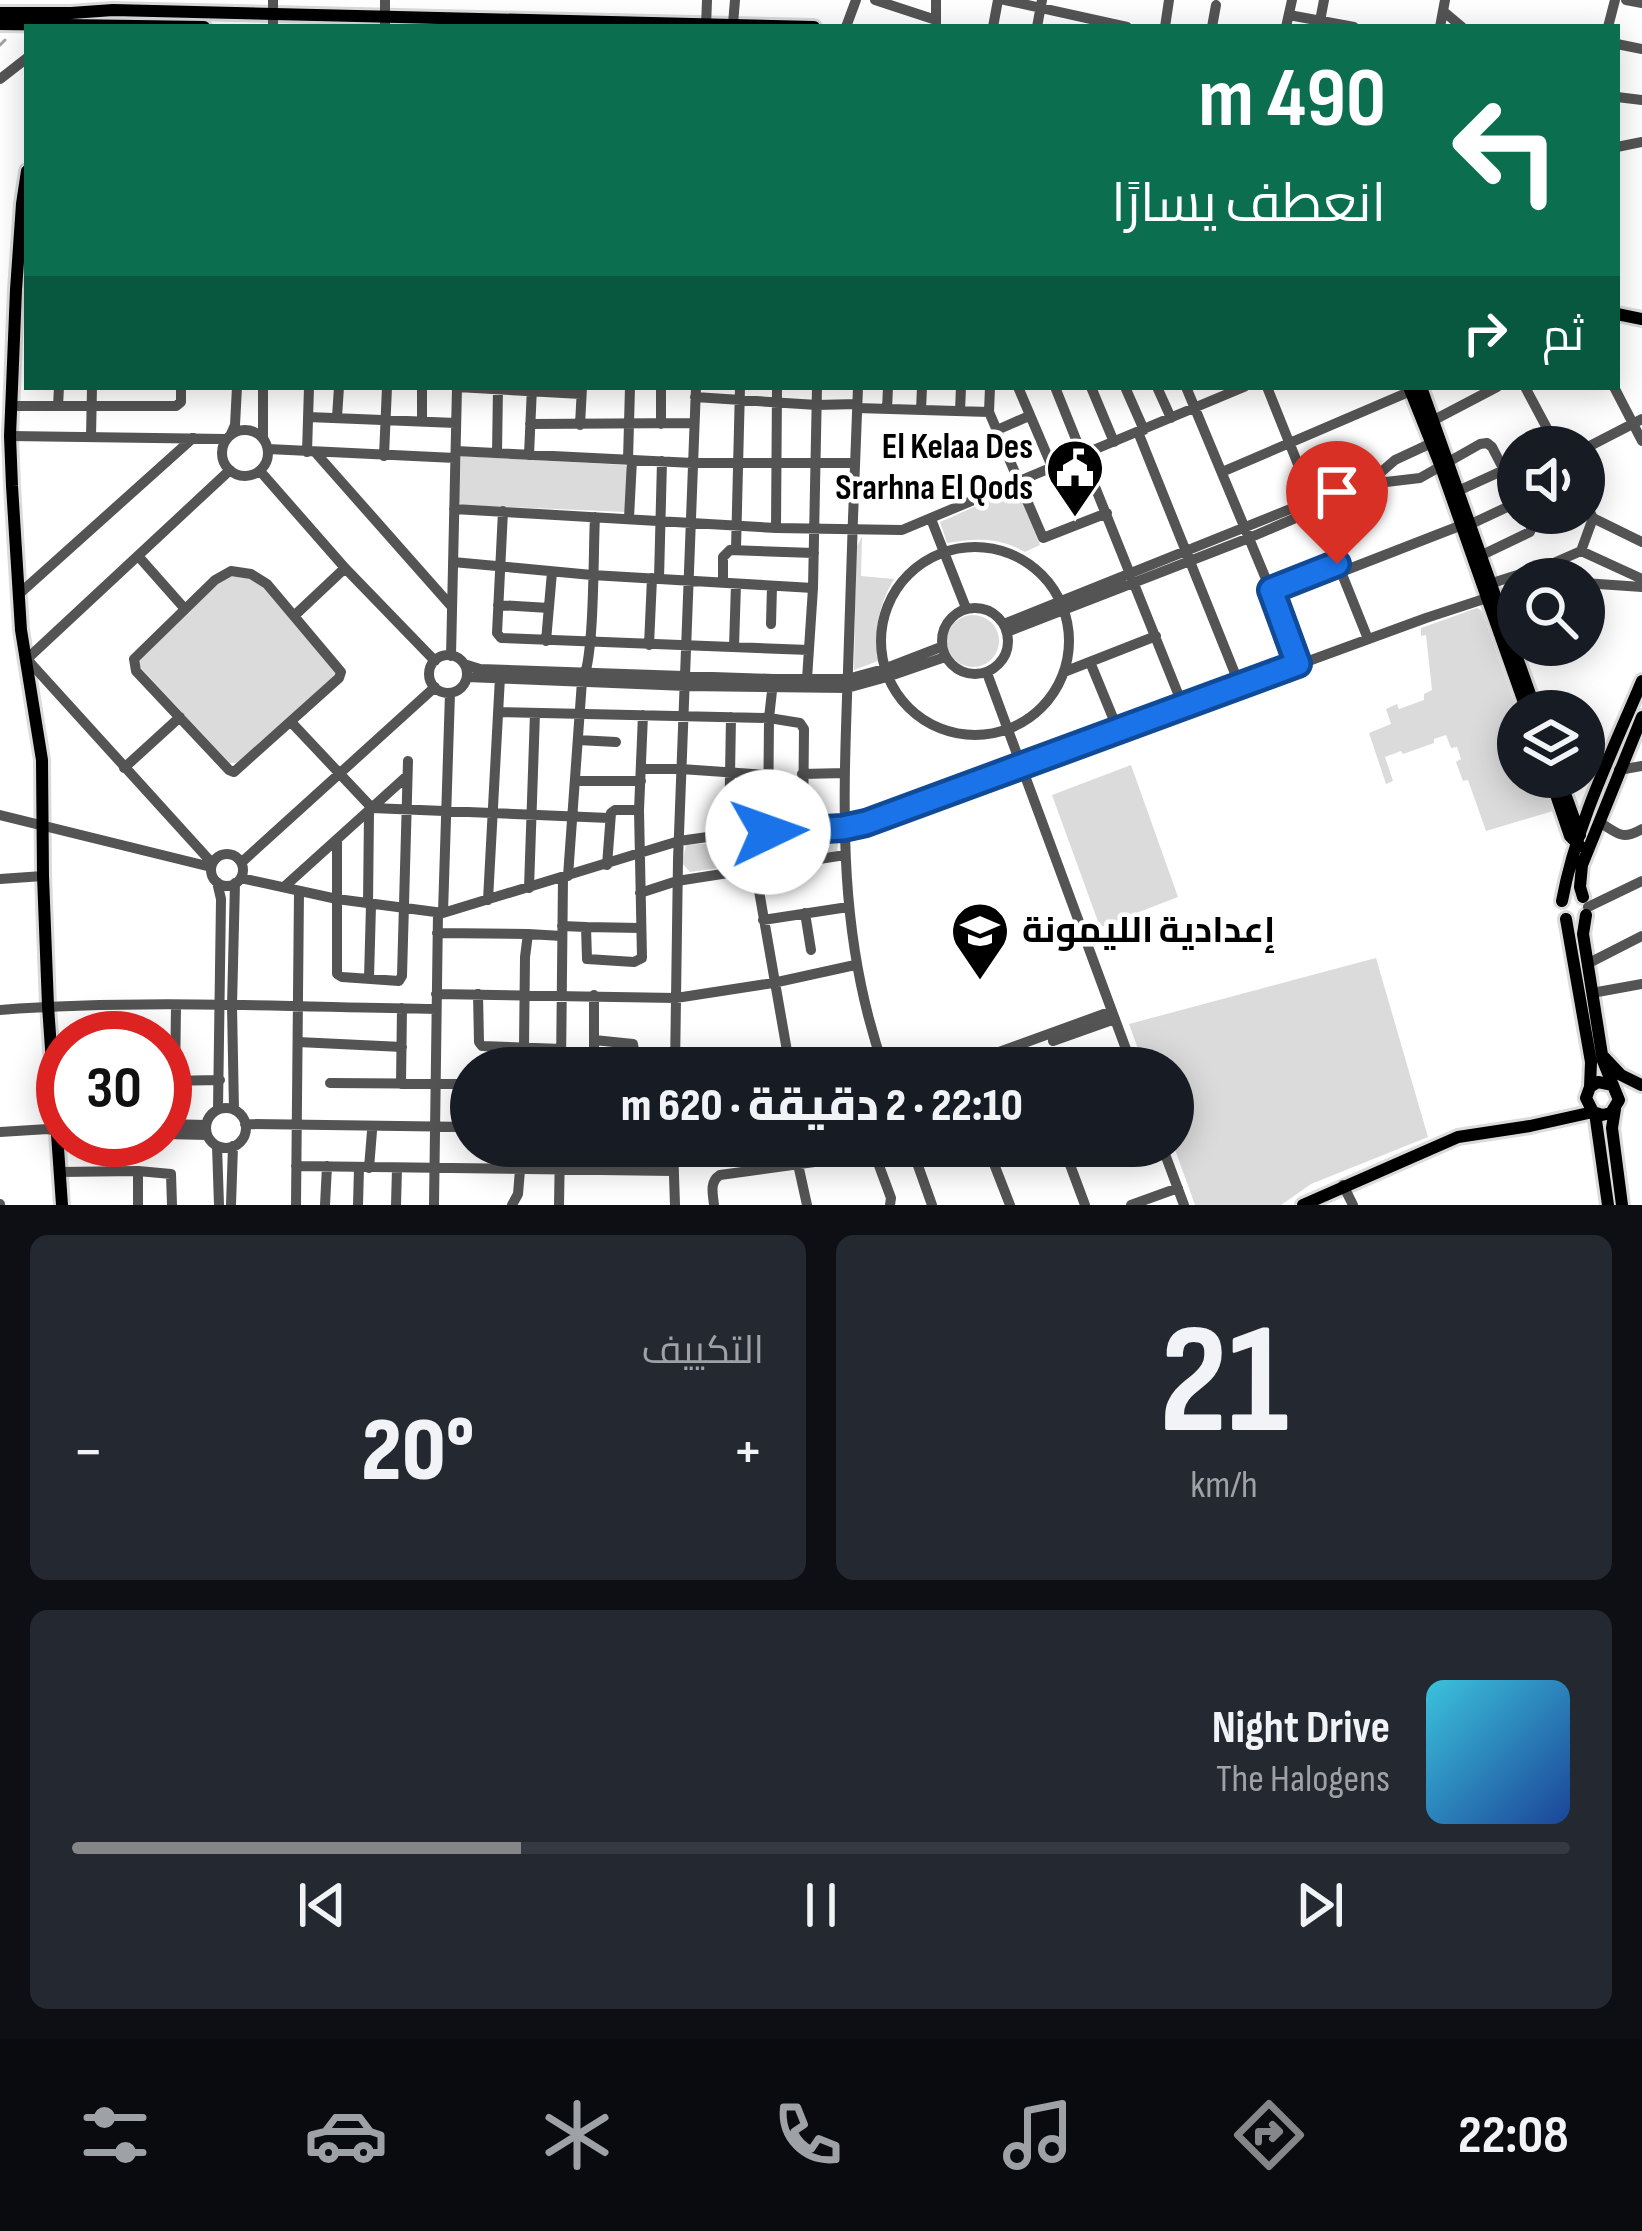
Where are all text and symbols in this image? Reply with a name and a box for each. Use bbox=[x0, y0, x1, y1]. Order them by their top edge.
text: 490 m bbox=[1198, 49, 1386, 150]
icon: left bbox=[1428, 72, 1584, 228]
text: انعطف يسارًا bbox=[1111, 172, 1386, 237]
icon: right bbox=[1452, 300, 1518, 366]
text: ثم bbox=[1542, 309, 1584, 364]
place label: El Kelaa Des Srarhna El Qods bbox=[835, 426, 1033, 510]
map controls bbox=[1497, 426, 1605, 798]
button: sound bbox=[1497, 426, 1605, 534]
public building icon: El Kelaa Des Srarhna El Qods bbox=[1044, 437, 1106, 519]
pin bbox=[1286, 441, 1388, 564]
icon: arrive bbox=[1304, 459, 1370, 525]
button: search bbox=[1497, 558, 1605, 666]
button: layers bbox=[1497, 690, 1605, 798]
position arrow bbox=[705, 769, 831, 895]
school or university icon: إعدادية الليمونة bbox=[949, 900, 1011, 982]
place label: إعدادية الليمونة bbox=[1022, 910, 1275, 953]
speed limit sign: 30 bbox=[36, 1011, 192, 1167]
text: 22:10 · 2 دقيقة · 620 m bbox=[621, 1079, 1023, 1134]
text: 21 bbox=[1159, 1290, 1289, 1477]
text: التكييف bbox=[642, 1328, 764, 1375]
text: 20° bbox=[361, 1398, 475, 1506]
text: − bbox=[72, 1413, 104, 1492]
text: + bbox=[732, 1413, 764, 1492]
text: km/h bbox=[1190, 1462, 1258, 1509]
text: Night Drive bbox=[1212, 1701, 1390, 1756]
text: The Halogens bbox=[1216, 1756, 1390, 1803]
icon: previous bbox=[289, 1872, 355, 1938]
icon: pause bbox=[788, 1872, 854, 1938]
icon: next bbox=[1287, 1872, 1353, 1938]
icon: filters bbox=[73, 2093, 157, 2177]
icon: car bbox=[304, 2093, 388, 2177]
icon: climate bbox=[535, 2093, 619, 2177]
icon: phone bbox=[766, 2093, 850, 2177]
icon: music bbox=[996, 2093, 1080, 2177]
icon: directions bbox=[1227, 2093, 1311, 2177]
text: 22:08 bbox=[1458, 2103, 1569, 2168]

